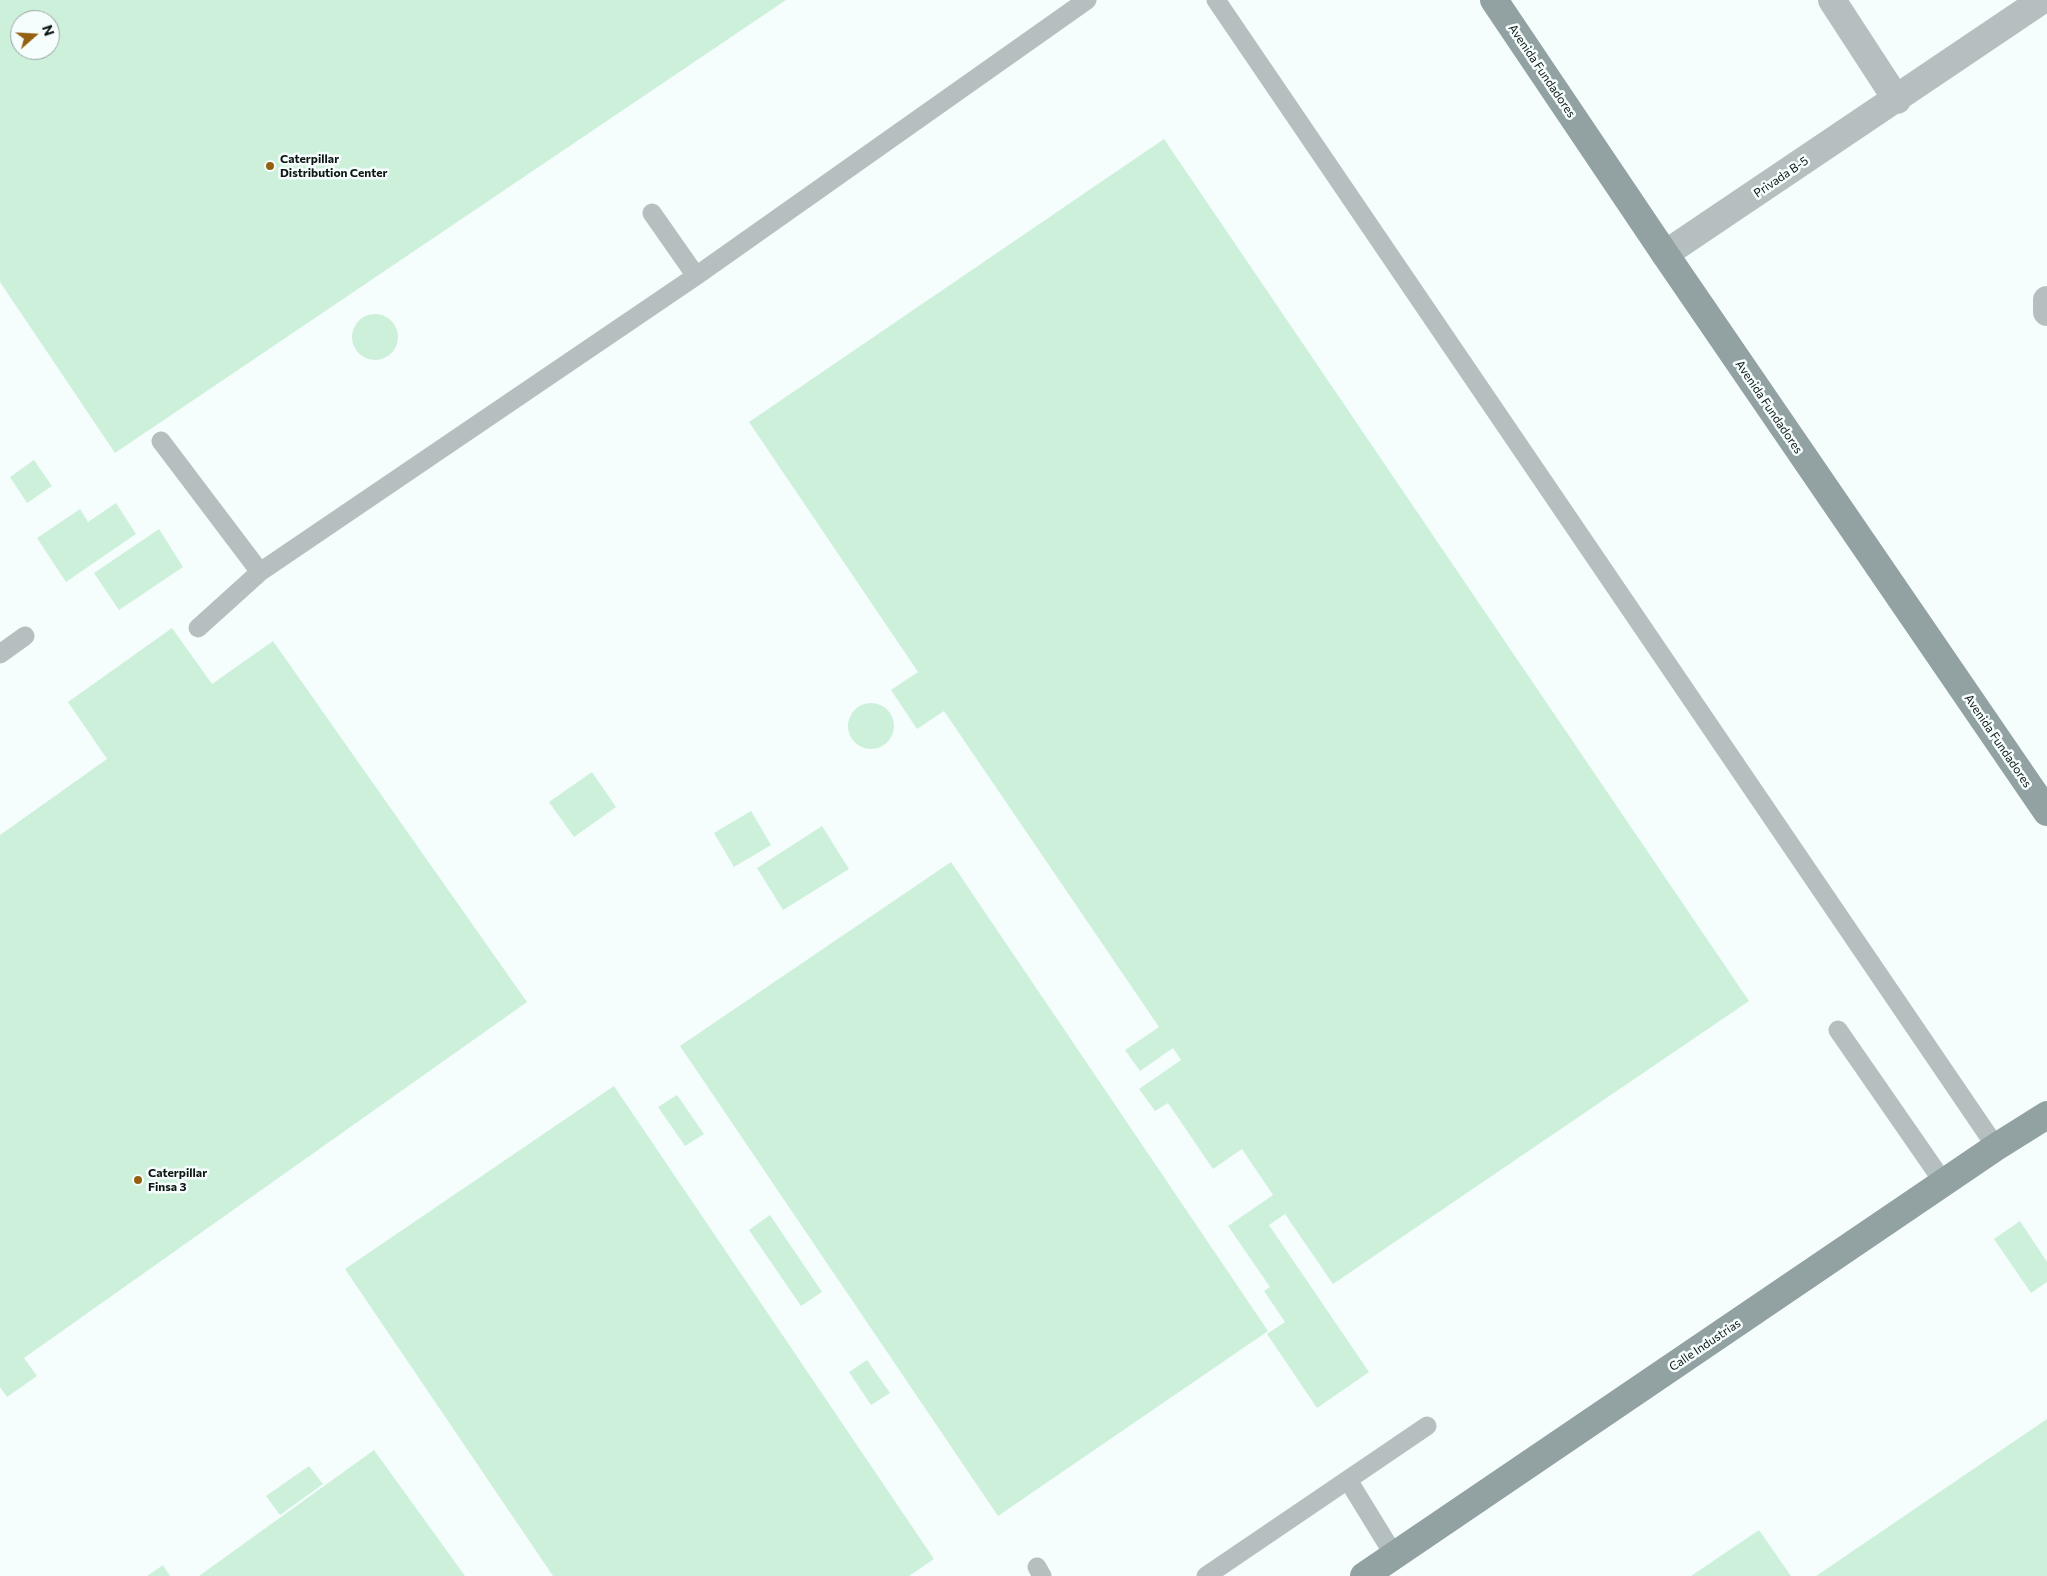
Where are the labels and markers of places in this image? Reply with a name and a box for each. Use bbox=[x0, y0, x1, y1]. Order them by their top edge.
place label: Caterpillar Distribution Center bbox=[280, 152, 388, 180]
marker: Caterpillar Distribution Center bbox=[264, 160, 276, 172]
place label: Caterpillar Finsa 3 bbox=[148, 1166, 207, 1194]
marker: Caterpillar Finsa 3 bbox=[132, 1174, 144, 1186]

